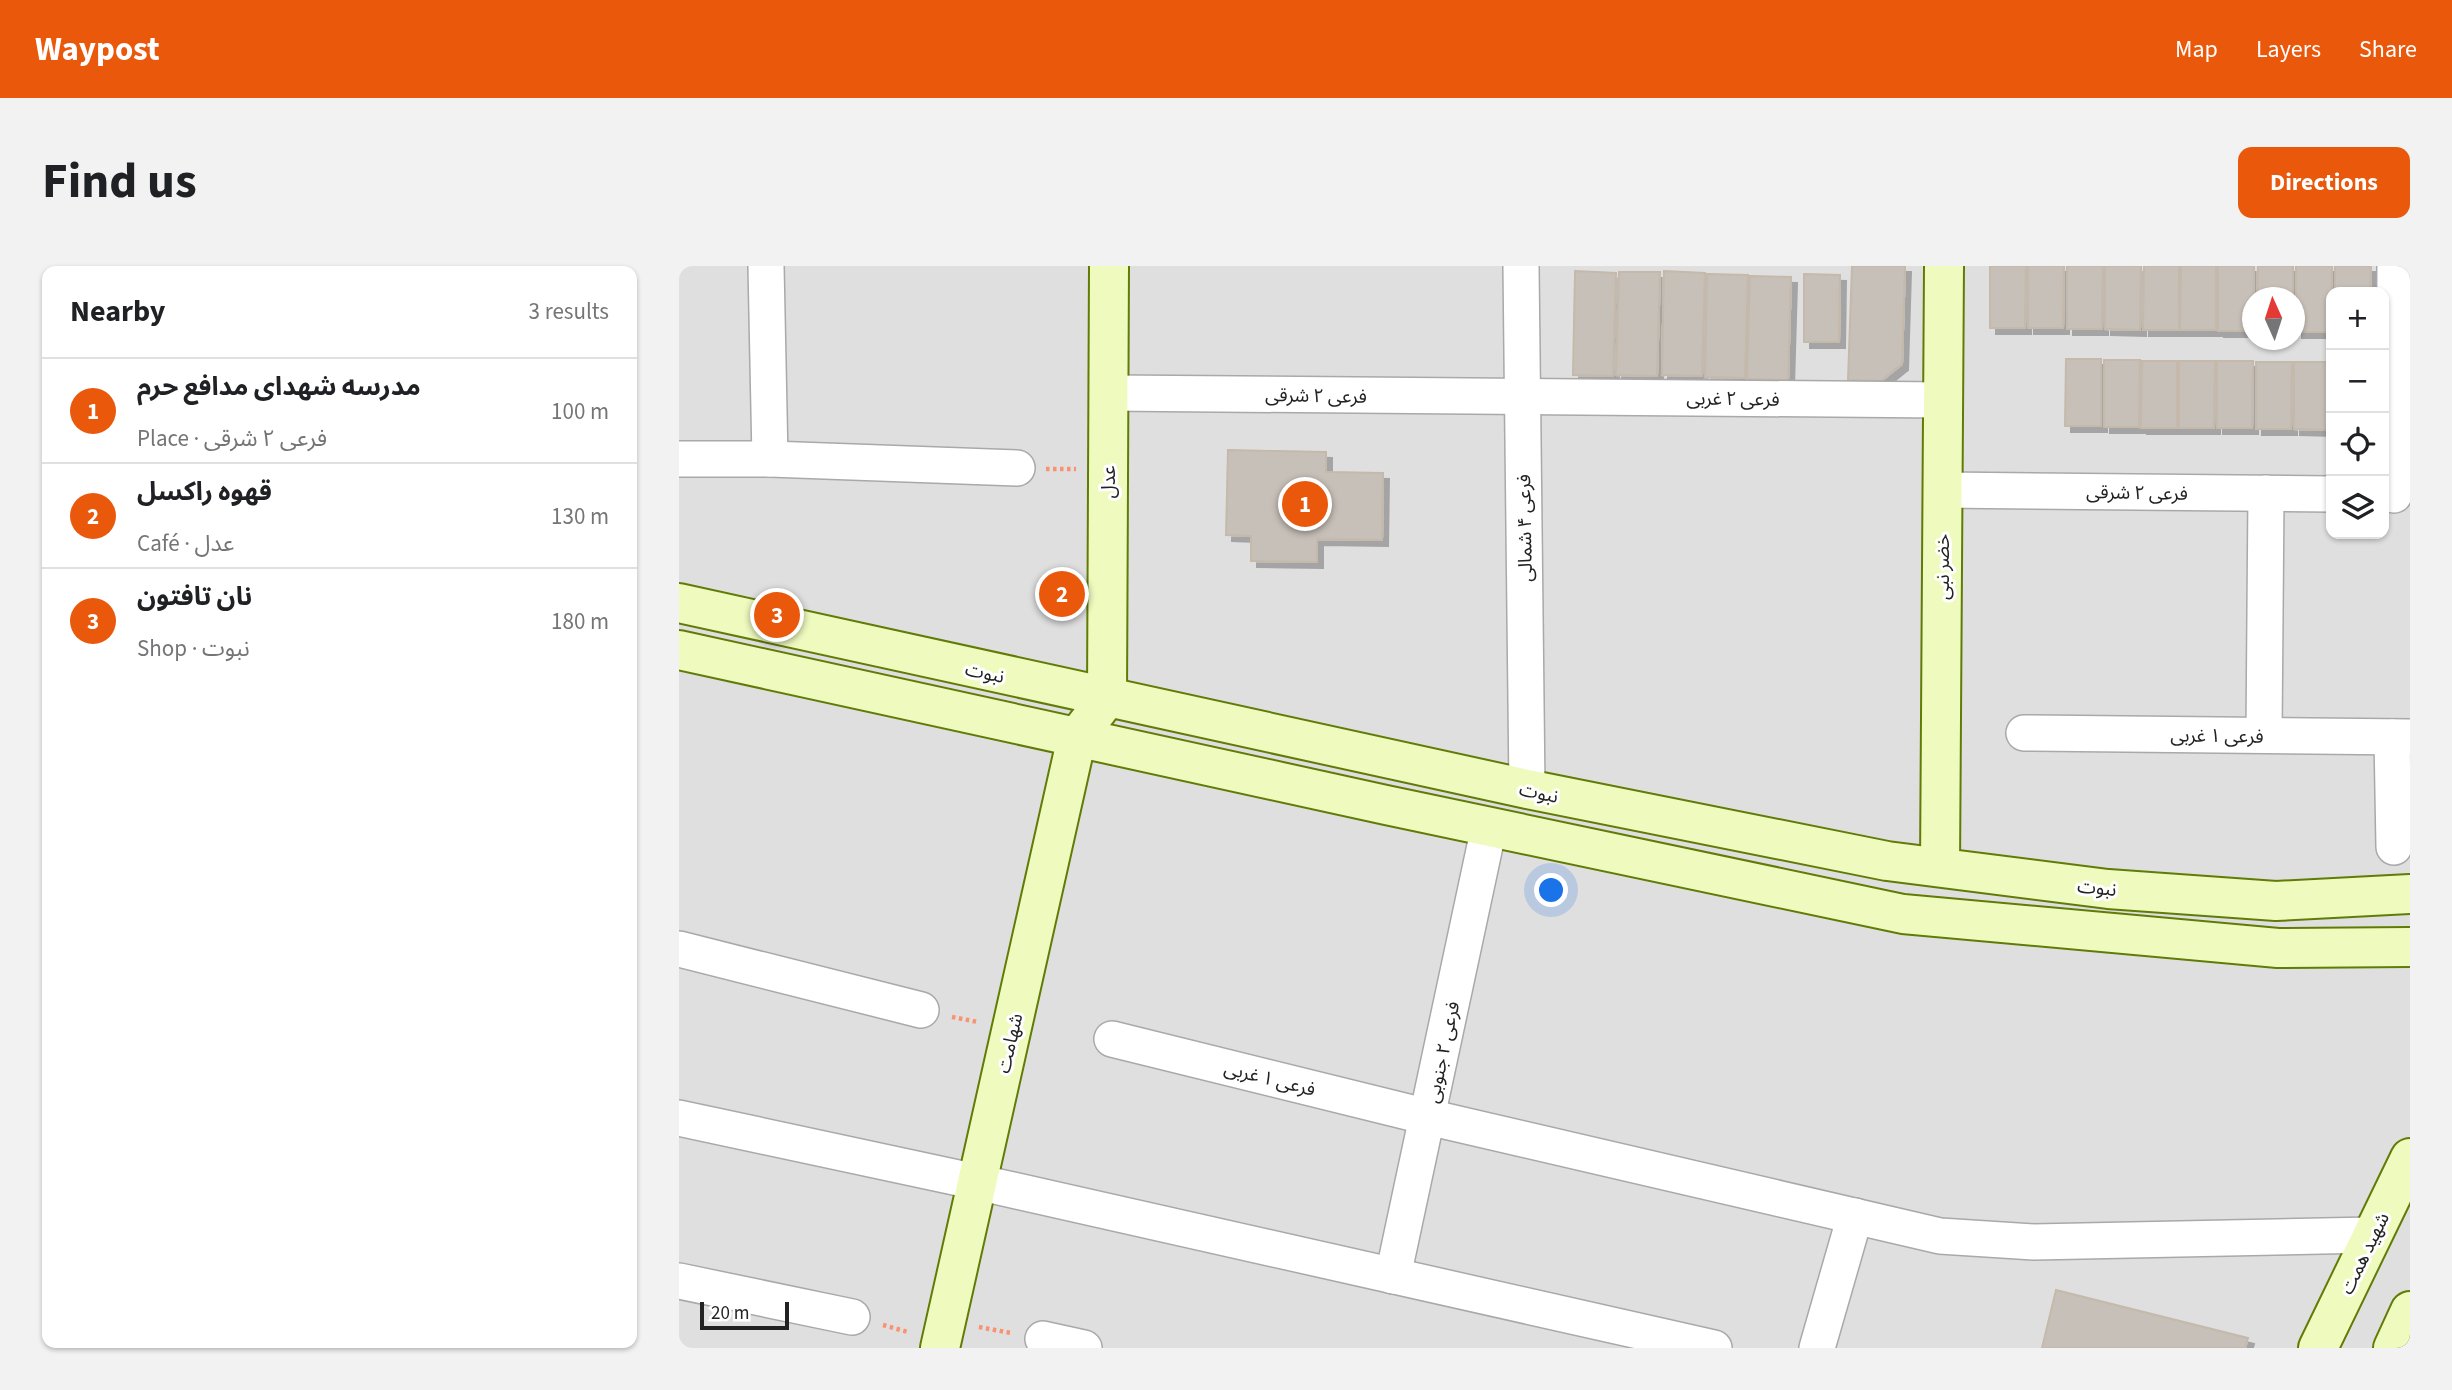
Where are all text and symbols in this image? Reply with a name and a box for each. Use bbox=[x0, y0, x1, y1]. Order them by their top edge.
text: Waypost bbox=[35, 26, 160, 73]
text: Map bbox=[2175, 32, 2218, 67]
text: Layers bbox=[2256, 32, 2321, 67]
text: Share bbox=[2359, 32, 2417, 67]
text: Find us bbox=[42, 147, 197, 217]
button: Directions bbox=[2238, 147, 2410, 218]
north arrow bbox=[2242, 287, 2305, 350]
map controls bbox=[2326, 287, 2389, 539]
button: + bbox=[2326, 287, 2389, 350]
text: Nearby bbox=[70, 290, 165, 333]
text: 3 results bbox=[529, 295, 609, 328]
button: − bbox=[2326, 350, 2389, 413]
text: مدرسه شهدای مدافع حرم bbox=[137, 368, 421, 405]
street label: فرعی ۲ شرقی bbox=[1265, 382, 1367, 411]
street label: فرعی ۲ غربی bbox=[1686, 385, 1780, 414]
text: 1 bbox=[87, 395, 99, 428]
text: 100 m bbox=[551, 395, 609, 428]
button: locate bbox=[2326, 413, 2389, 476]
text: Place · فرعی ۲ شرقی bbox=[137, 422, 327, 455]
street label: عدل bbox=[1096, 466, 1123, 498]
text: قهوه راکسل bbox=[137, 473, 272, 510]
street label: فرعی ۴ شمالی bbox=[1511, 474, 1540, 582]
button: layers bbox=[2326, 476, 2389, 539]
pin: 1 bbox=[1282, 478, 1328, 530]
street label: فرعی ۲ شرقی bbox=[2086, 479, 2188, 508]
text: 2 bbox=[87, 500, 99, 533]
text: 130 m bbox=[551, 500, 609, 533]
text: Café · عدل bbox=[137, 527, 234, 560]
street label: خضر نبی bbox=[1930, 534, 1957, 600]
pin: 2 bbox=[1039, 568, 1085, 620]
text: نان تافتون bbox=[137, 578, 252, 615]
pin: 3 bbox=[754, 589, 800, 641]
text: 3 bbox=[87, 605, 99, 638]
text: 180 m bbox=[551, 605, 609, 638]
text: Shop · نبوت bbox=[137, 632, 250, 665]
street label: نبوت bbox=[963, 656, 1007, 691]
street label: فرعی ۱ غربی bbox=[2170, 722, 2264, 751]
street label: نبوت bbox=[1517, 776, 1561, 811]
your location bbox=[1534, 873, 1568, 907]
street label: نبوت bbox=[2076, 873, 2118, 904]
street label: فرعی ۲ جنوبی bbox=[1420, 999, 1467, 1106]
street label: شهامت bbox=[990, 1011, 1030, 1076]
street label: فرعی ۱ غربی bbox=[1221, 1055, 1318, 1104]
street label: شهید همت bbox=[2334, 1208, 2397, 1299]
scale bar bbox=[700, 1299, 789, 1331]
text: 20 m bbox=[711, 1300, 749, 1327]

